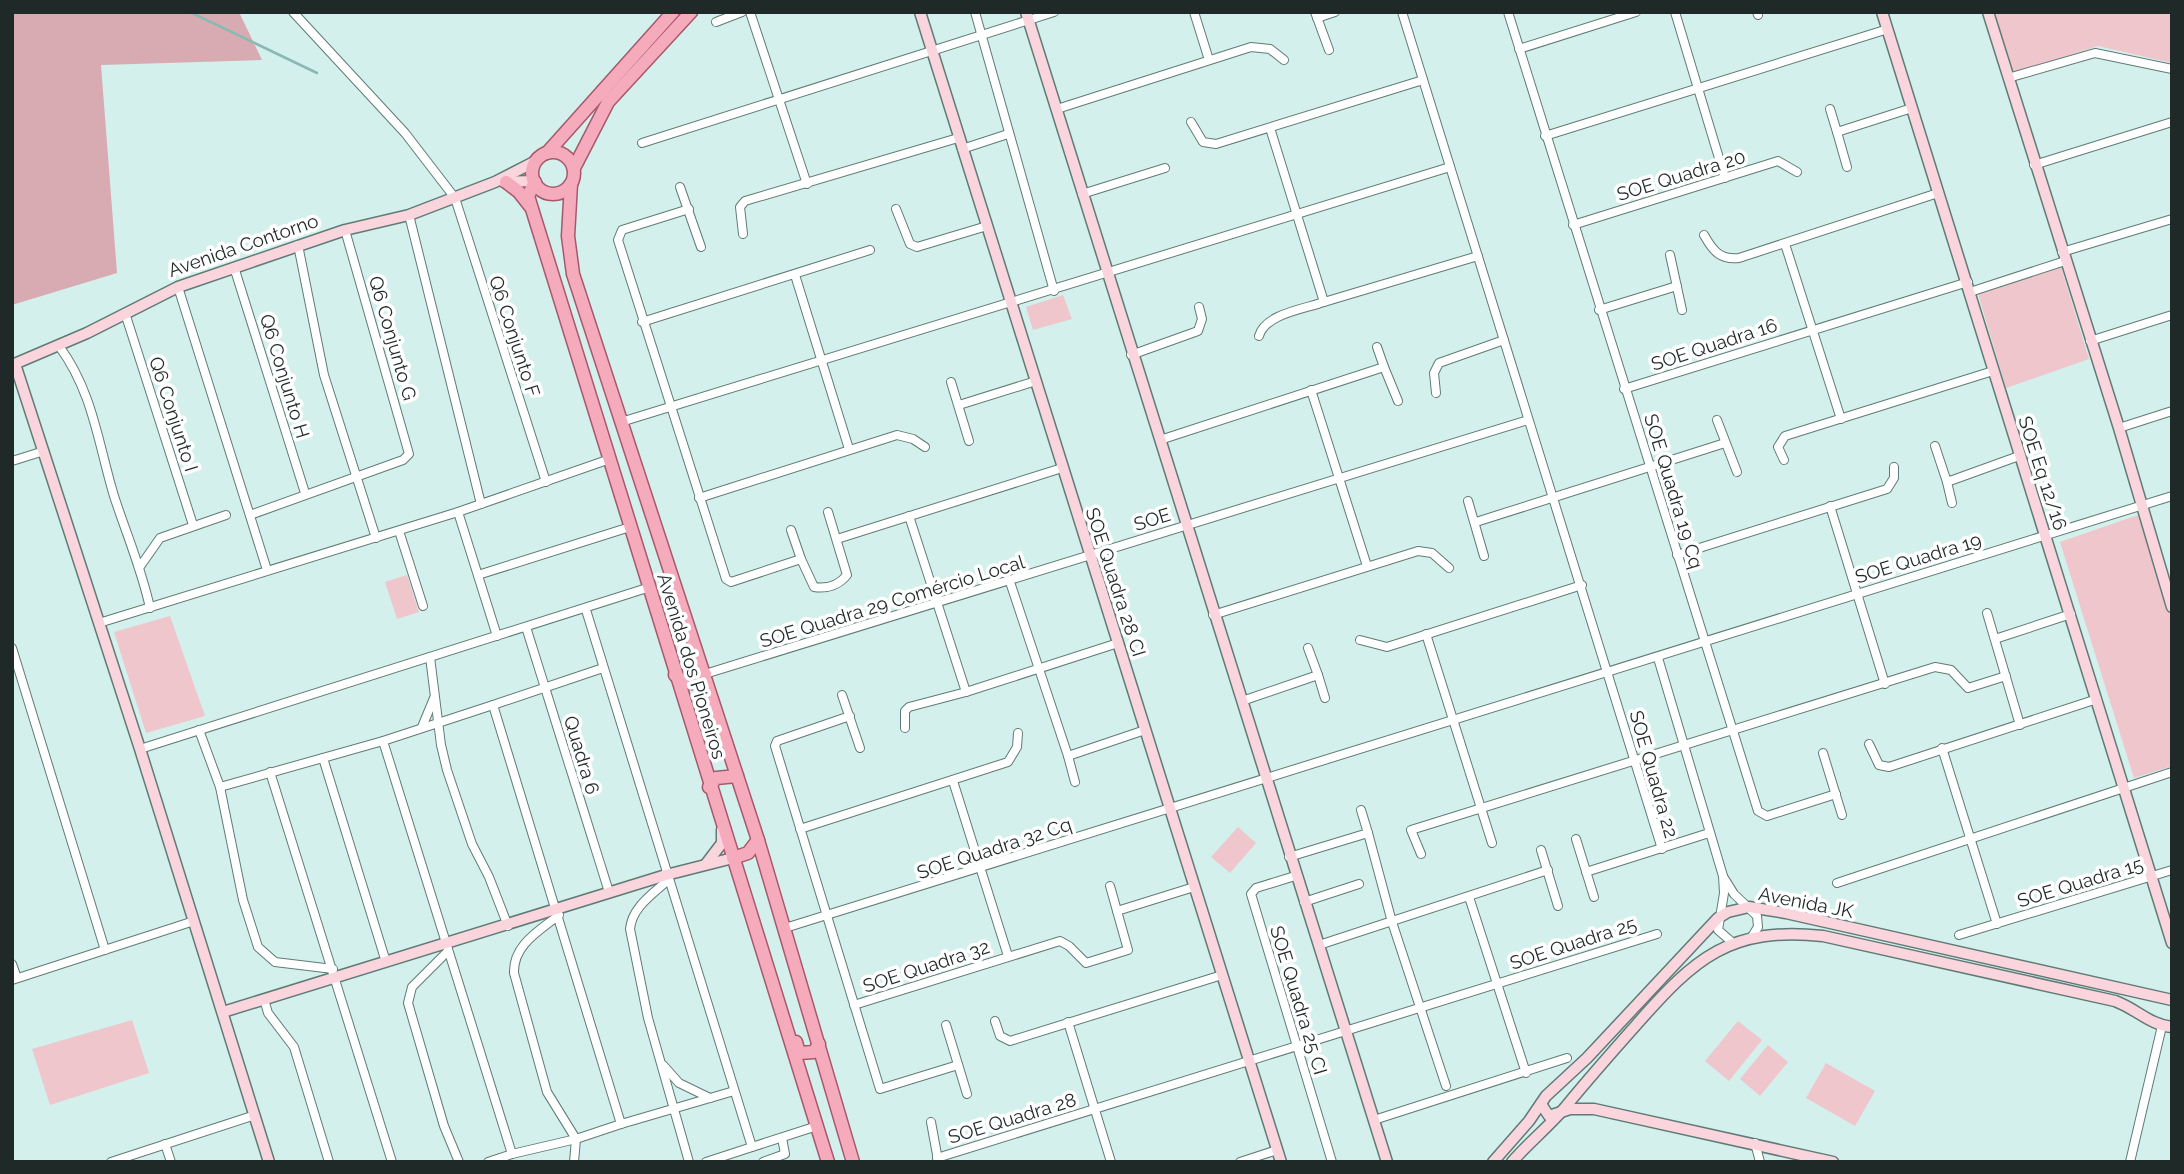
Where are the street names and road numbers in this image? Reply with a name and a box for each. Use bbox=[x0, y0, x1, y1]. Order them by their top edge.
street label: SOE Quadra 20 bbox=[1614, 145, 1748, 205]
street label: Avenida Contorno bbox=[165, 209, 321, 281]
street label: Q6 Conjunto G bbox=[365, 273, 421, 403]
street label: Q6 Conjunto F bbox=[485, 273, 545, 399]
street label: Q6 Conjunto H bbox=[256, 311, 314, 441]
street label: SOE Quadra 16 bbox=[1648, 313, 1780, 375]
street label: Q6 Conjunto I bbox=[145, 354, 203, 474]
street label: SOE Quadra 19 Cq bbox=[1640, 411, 1708, 571]
street label: SOE Eq 12/16 bbox=[2014, 413, 2072, 533]
street label: SOE bbox=[1131, 503, 1173, 535]
street label: SOE Quadra 28 CI bbox=[1082, 505, 1150, 659]
street label: SOE Quadra 19 bbox=[1852, 528, 1984, 588]
street label: SOE Quadra 29 Comércio Local bbox=[757, 550, 1028, 652]
street label: Avenida dos Pioneiros bbox=[653, 570, 731, 762]
street label: SOE Quadra 22 bbox=[1625, 708, 1683, 840]
street label: Quadra 6 bbox=[560, 713, 604, 797]
street label: SOE Quadra 32 Cq bbox=[914, 813, 1074, 883]
street label: SOE Quadra 15 bbox=[2015, 852, 2145, 912]
street label: Avenida JK bbox=[1757, 882, 1856, 922]
street label: SOE Quadra 25 bbox=[1507, 912, 1639, 974]
street label: SOE Quadra 25 CI bbox=[1266, 923, 1332, 1077]
street label: SOE Quadra 32 bbox=[860, 935, 992, 997]
street label: SOE Quadra 28 bbox=[945, 1088, 1079, 1148]

